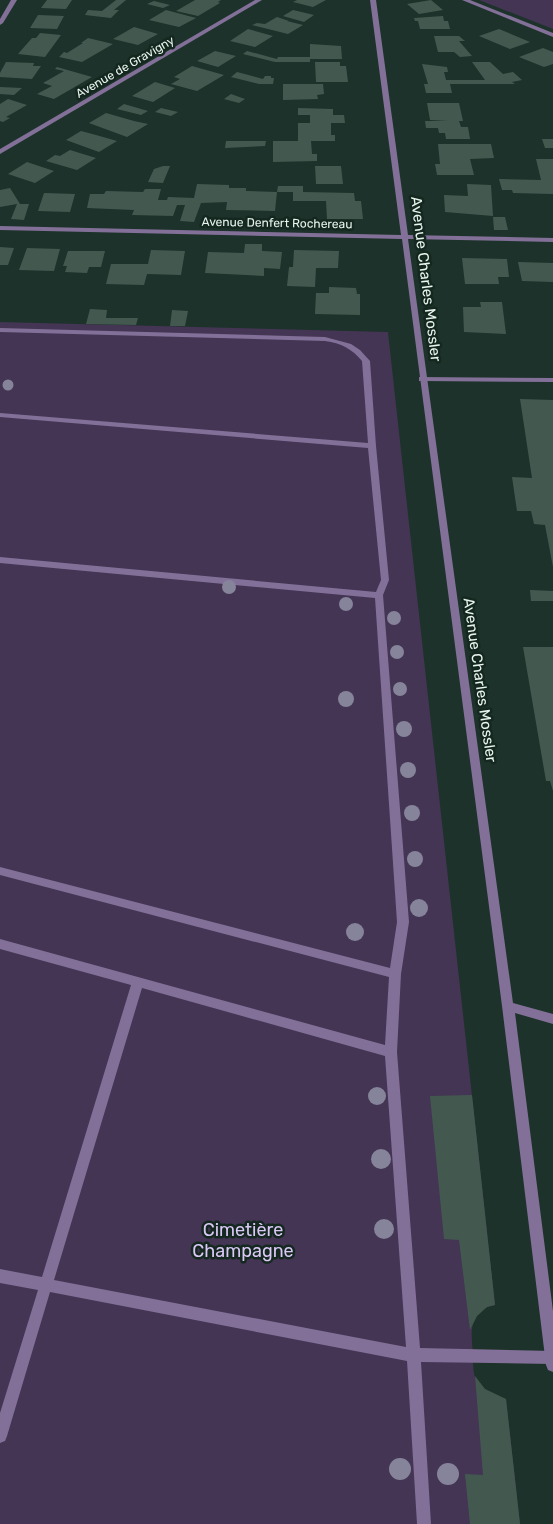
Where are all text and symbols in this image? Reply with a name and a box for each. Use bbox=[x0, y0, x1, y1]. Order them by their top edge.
street label: Avenue de Gravigny bbox=[73, 33, 177, 101]
street label: Avenue Charles Mossler bbox=[407, 195, 445, 363]
street label: Avenue Denfert Rochereau bbox=[201, 215, 353, 231]
street label: Avenue Charles Mossler bbox=[460, 596, 501, 764]
park label: Cimetière Champagne bbox=[192, 1219, 294, 1262]

